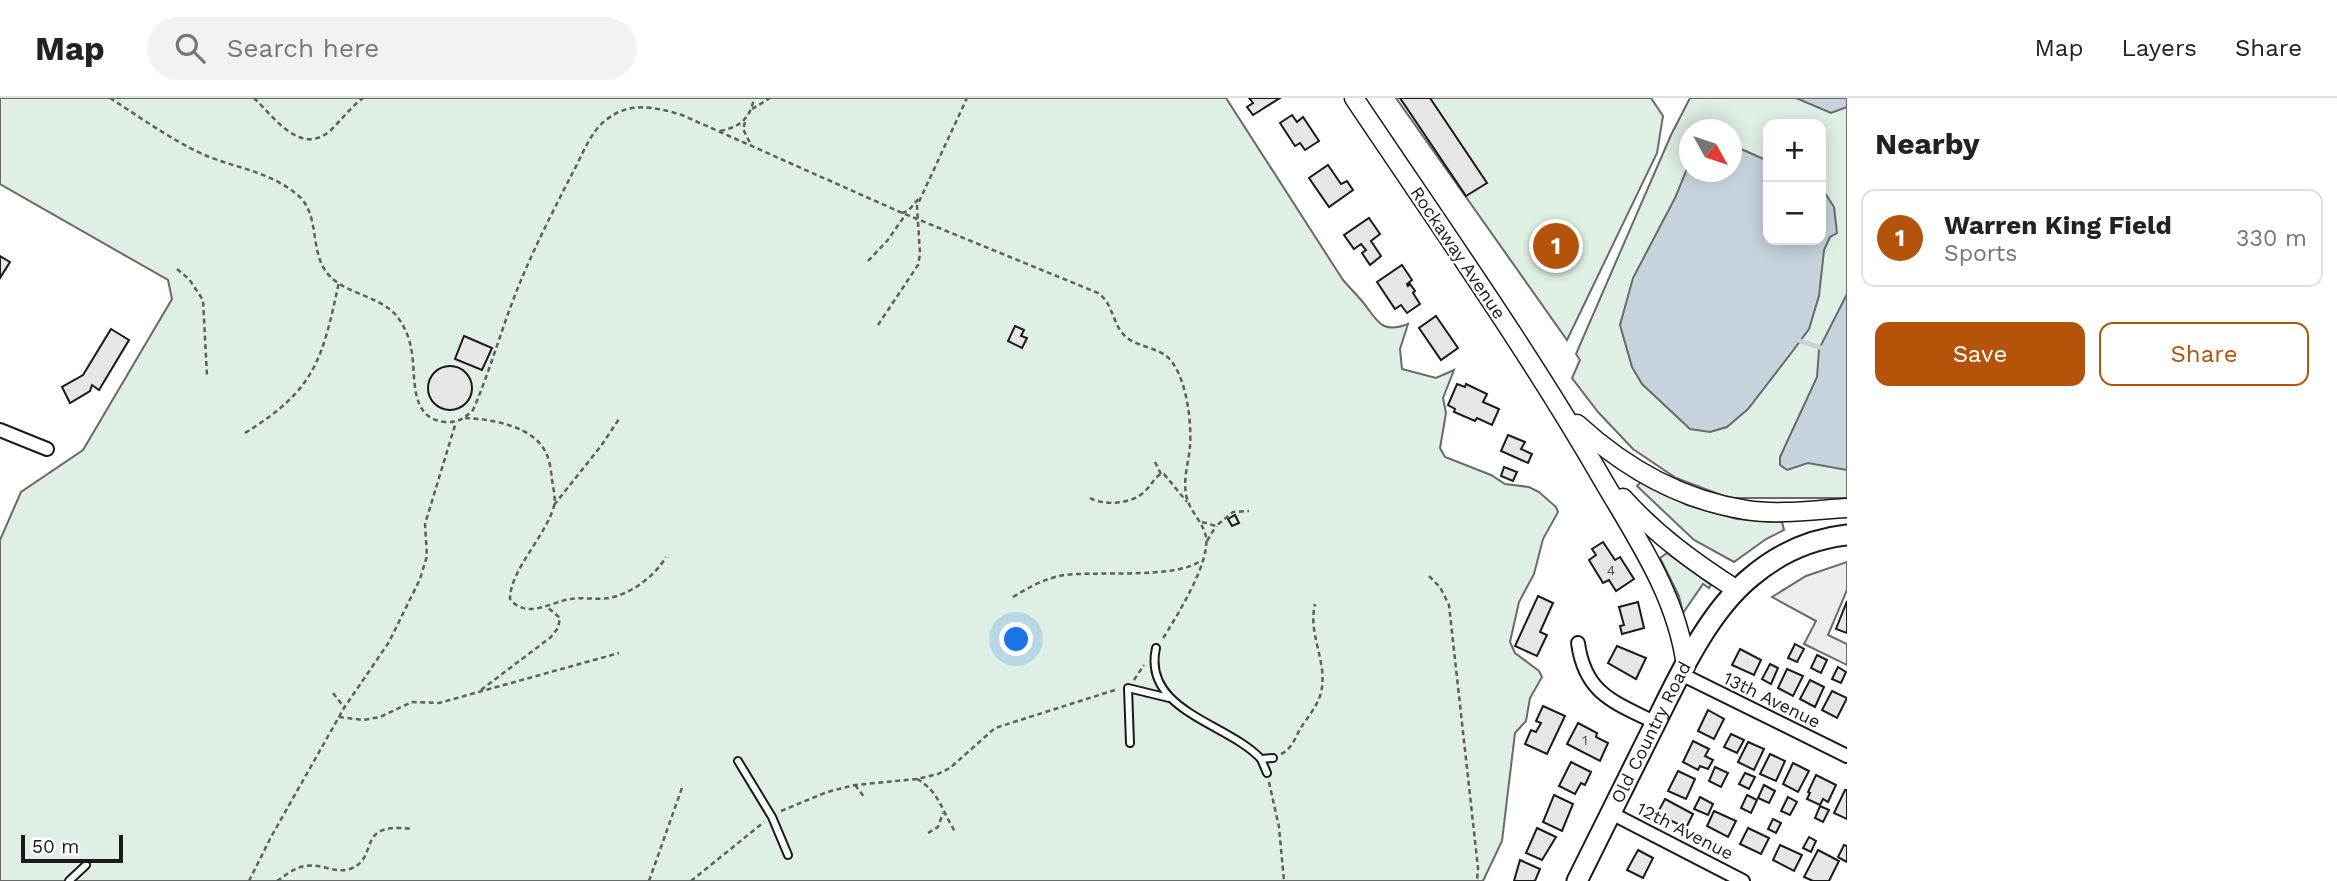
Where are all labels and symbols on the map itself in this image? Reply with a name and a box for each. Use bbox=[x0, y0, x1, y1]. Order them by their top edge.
north arrow bbox=[1679, 119, 1742, 182]
street label: Rockaway Avenue bbox=[1406, 183, 1510, 323]
pin: 1 bbox=[1533, 220, 1579, 272]
house number: 4 bbox=[1607, 562, 1615, 578]
your location bbox=[999, 622, 1033, 656]
street label: Old Country Road bbox=[1606, 658, 1695, 806]
street label: 13th Avenue bbox=[1720, 667, 1824, 732]
house number: 1 bbox=[1582, 732, 1588, 748]
street label: 12th Avenue bbox=[1634, 797, 1737, 864]
scale bar bbox=[21, 832, 122, 864]

